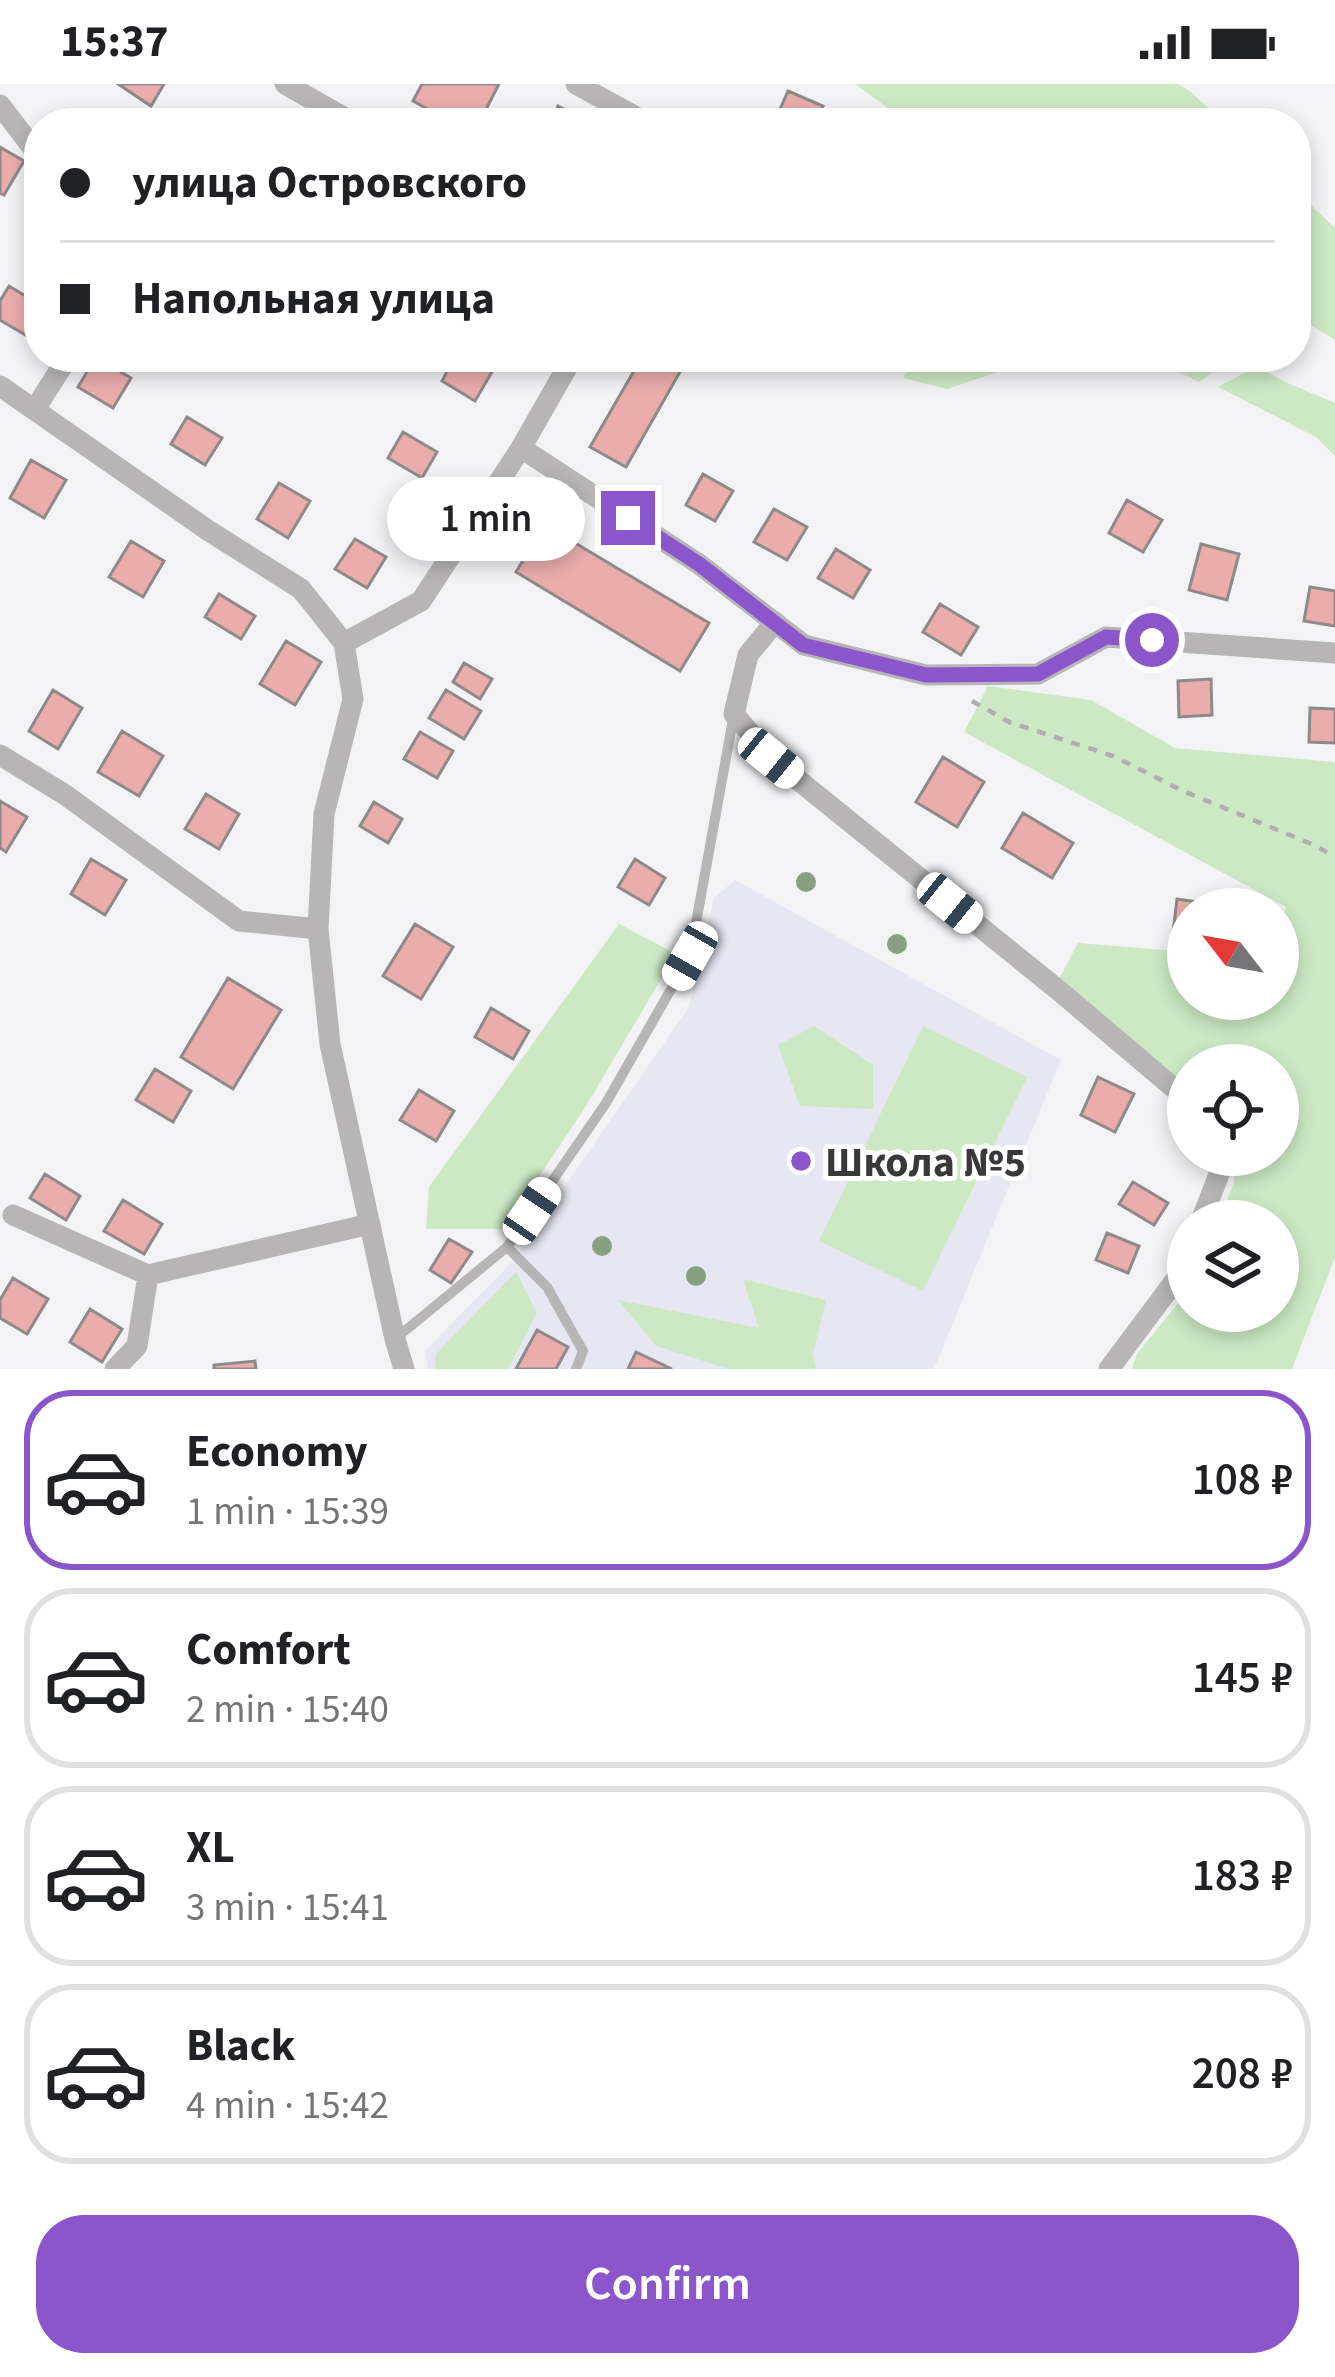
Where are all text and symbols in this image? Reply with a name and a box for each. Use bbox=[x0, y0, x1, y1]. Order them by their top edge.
text: 15:37 bbox=[60, 10, 169, 74]
text: улица Островского bbox=[132, 151, 527, 215]
text: Напольная улица bbox=[132, 267, 495, 331]
callout: 1 min bbox=[388, 476, 586, 560]
text: 1 min bbox=[440, 491, 532, 547]
route end bbox=[601, 491, 655, 545]
route start bbox=[1125, 613, 1179, 667]
car bbox=[732, 721, 810, 795]
car bbox=[911, 866, 989, 940]
north arrow bbox=[1167, 888, 1299, 1020]
map controls bbox=[1167, 888, 1299, 1332]
car bbox=[656, 916, 724, 996]
button: locate bbox=[1167, 1044, 1299, 1176]
place label: Школа №5 bbox=[825, 1133, 1026, 1193]
marker: Школа №5 bbox=[788, 1148, 814, 1174]
car bbox=[497, 1171, 567, 1251]
button: layers bbox=[1167, 1200, 1299, 1332]
text: Economy bbox=[186, 1420, 368, 1484]
icon: car bbox=[42, 1426, 150, 1534]
text: 108 ₽ bbox=[1192, 1448, 1293, 1512]
text: 1 min · 15:39 bbox=[186, 1484, 389, 1540]
text: Comfort bbox=[186, 1618, 351, 1682]
icon: car bbox=[42, 1624, 150, 1732]
text: 145 ₽ bbox=[1192, 1646, 1293, 1710]
text: 2 min · 15:40 bbox=[186, 1682, 389, 1738]
text: XL bbox=[186, 1816, 235, 1880]
icon: car bbox=[42, 1822, 150, 1930]
text: 183 ₽ bbox=[1192, 1844, 1293, 1908]
text: 3 min · 15:41 bbox=[186, 1880, 389, 1936]
text: Black bbox=[186, 2014, 296, 2078]
icon: car bbox=[42, 2020, 150, 2128]
text: 208 ₽ bbox=[1192, 2042, 1293, 2106]
text: 4 min · 15:42 bbox=[186, 2078, 389, 2134]
button: Confirm bbox=[36, 2215, 1299, 2353]

